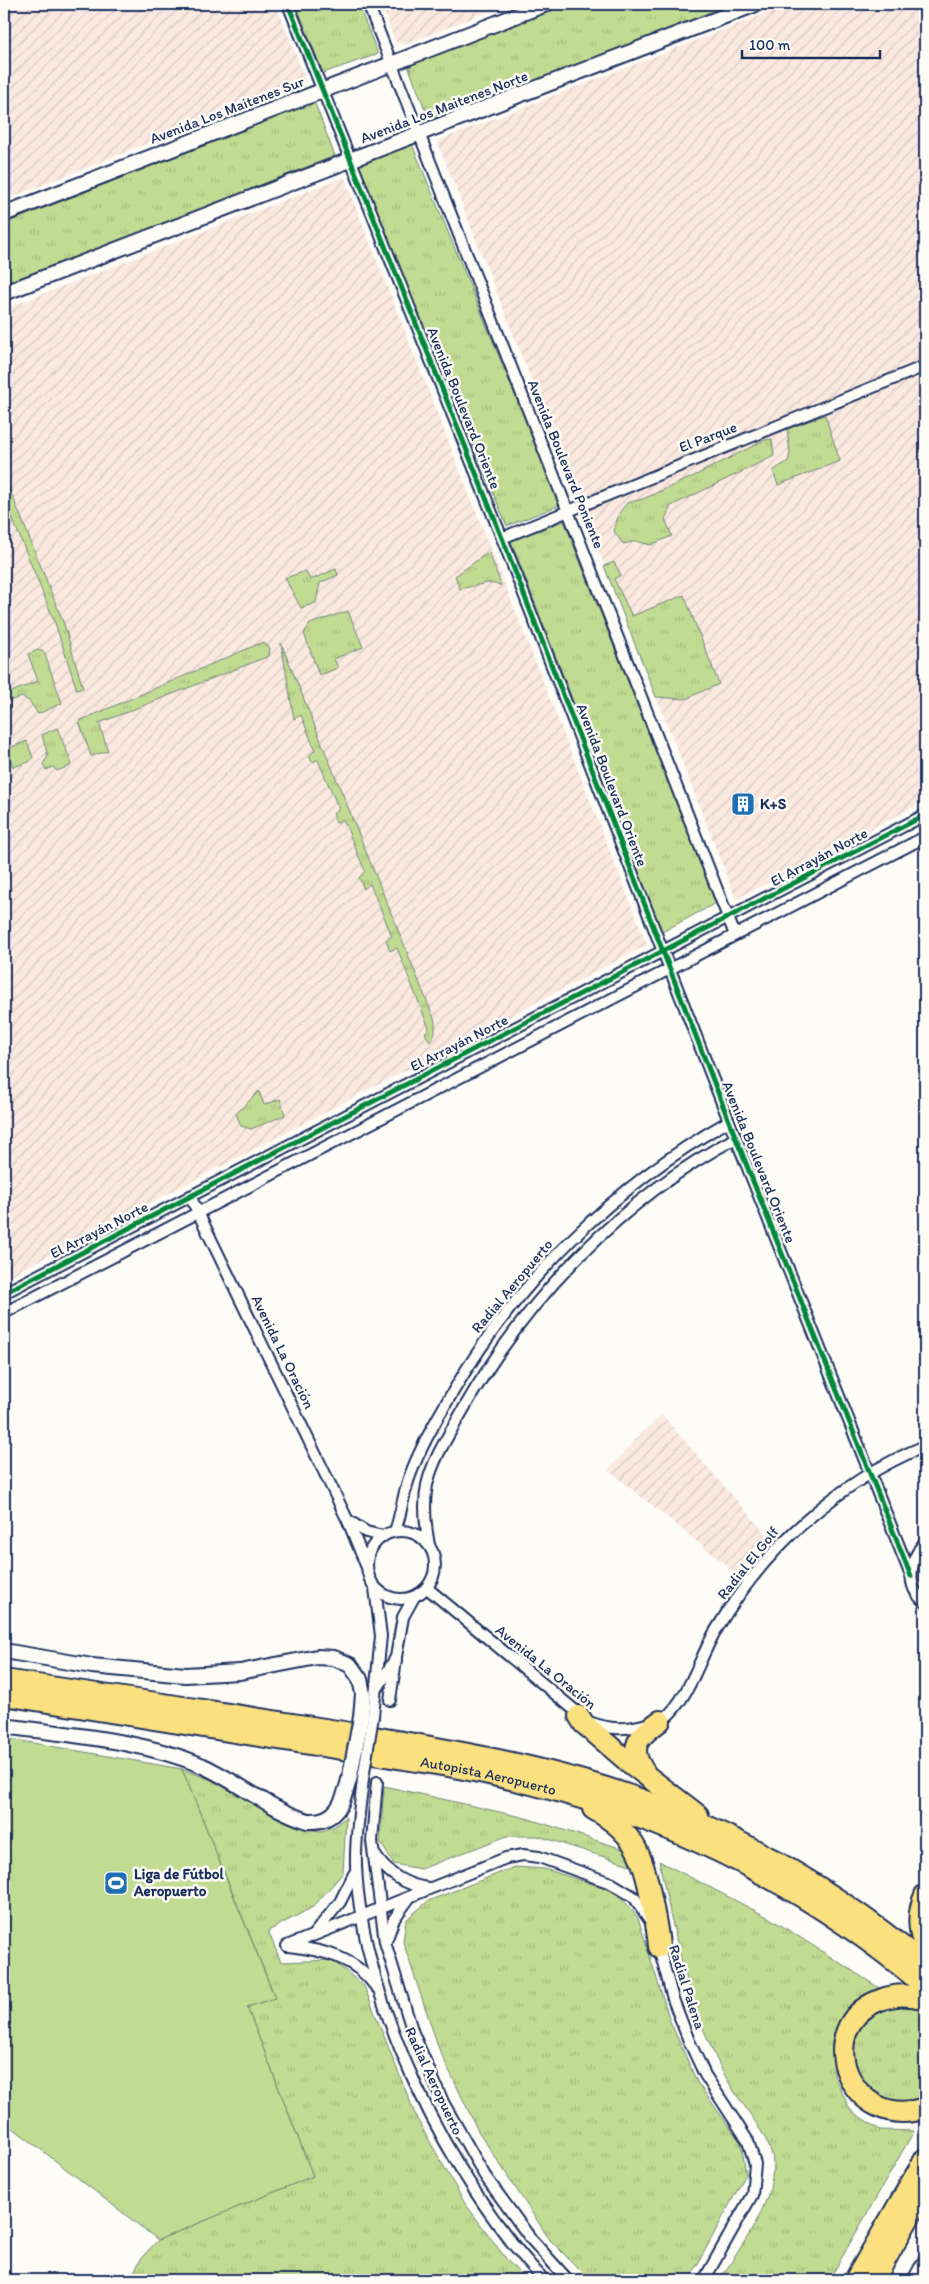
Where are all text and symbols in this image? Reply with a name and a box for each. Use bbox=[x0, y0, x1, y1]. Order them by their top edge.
scale bar bbox=[742, 28, 879, 60]
text: 100 m bbox=[749, 36, 791, 54]
street label: Avenida Los Maitenes Norte bbox=[358, 67, 530, 147]
street label: Avenida Los Maitenes Sur bbox=[147, 72, 307, 148]
street label: Avenida Boulevard Oriente bbox=[423, 324, 505, 492]
street label: Avenida Boulevard Poniente bbox=[524, 377, 608, 551]
street label: El Parque bbox=[677, 418, 739, 456]
street label: Avenida Boulevard Oriente bbox=[573, 701, 651, 869]
building icon: K+S bbox=[730, 791, 756, 817]
place label: K+S bbox=[760, 795, 787, 813]
street label: El Arrayán Norte bbox=[767, 824, 871, 890]
street label: El Arrayán Norte bbox=[407, 1011, 511, 1075]
street label: Avenida Boulevard Oriente bbox=[718, 1078, 800, 1246]
street label: El Arrayán Norte bbox=[47, 1198, 151, 1262]
street label: Radial Aeropuerto bbox=[467, 1235, 557, 1337]
street label: Avenida La Oración bbox=[248, 1292, 319, 1412]
street label: Radial El Golf bbox=[713, 1523, 783, 1603]
street label: Avenida La Oración bbox=[492, 1621, 600, 1713]
street label: Autopista Aeropuerto bbox=[419, 1753, 558, 1799]
place label: Liga de Fútbol Aeropuerto bbox=[133, 1865, 224, 1901]
sports icon: Liga de Fútbol Aeropuerto bbox=[103, 1870, 129, 1896]
street label: Radial Palena bbox=[665, 1942, 709, 2032]
street label: Radial Aeropuerto bbox=[401, 2024, 467, 2138]

